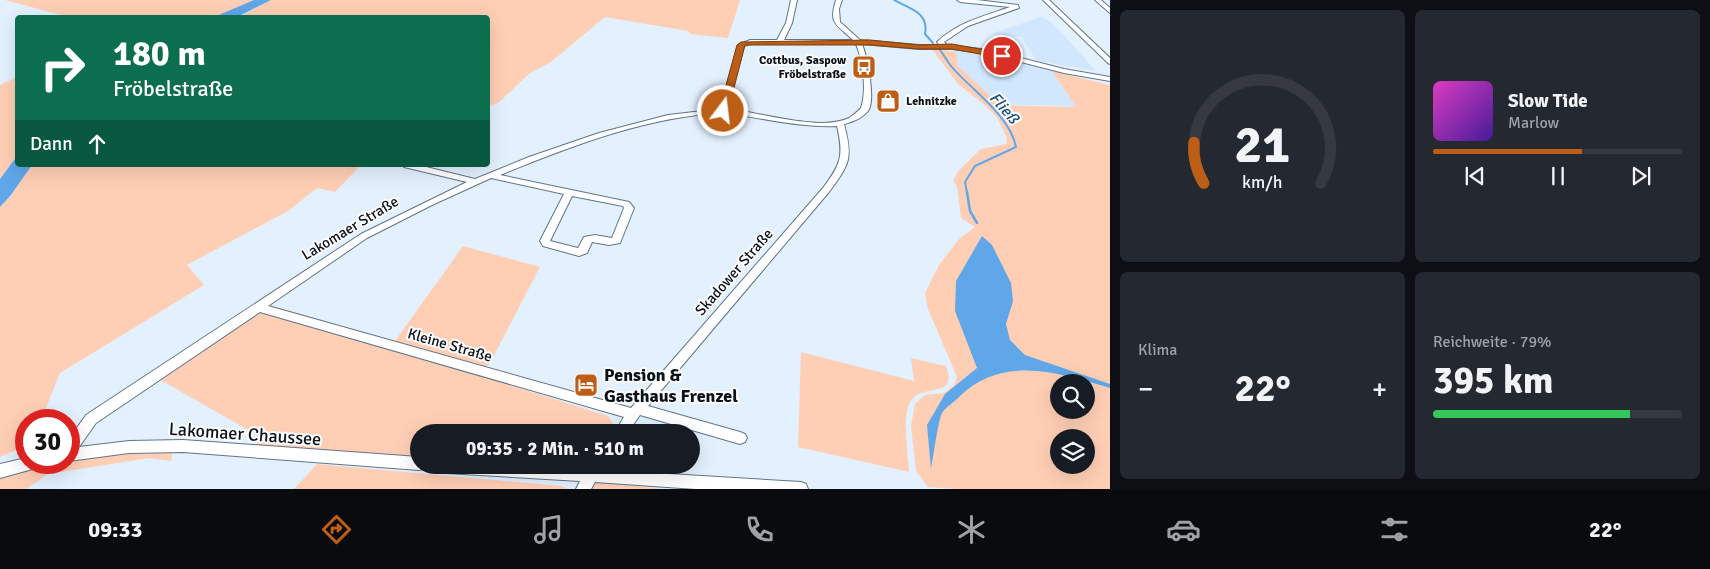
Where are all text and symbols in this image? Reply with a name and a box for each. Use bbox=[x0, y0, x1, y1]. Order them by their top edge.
text: 180 m bbox=[113, 32, 206, 75]
icon: right bbox=[30, 35, 95, 100]
pin bbox=[981, 35, 1023, 77]
icon: arrive bbox=[988, 42, 1016, 70]
place label: Cottbus, Saspow Fröbelstraße bbox=[759, 53, 847, 82]
bus stop icon: Cottbus, Saspow Fröbelstraße bbox=[851, 54, 877, 80]
text: Fröbelstraße bbox=[113, 75, 233, 102]
position arrow bbox=[696, 84, 748, 136]
shop icon: Lehnitzke bbox=[875, 88, 901, 114]
water label: Fließ bbox=[985, 88, 1024, 129]
text: Slow Tide bbox=[1508, 89, 1588, 113]
place label: Lehnitzke bbox=[906, 94, 957, 109]
text: 21 bbox=[1234, 113, 1291, 177]
text: Marlow bbox=[1508, 113, 1559, 133]
icon: ahead bbox=[83, 130, 111, 158]
text: Dann bbox=[30, 132, 73, 156]
icon: previous bbox=[1461, 162, 1489, 190]
icon: pause bbox=[1544, 162, 1572, 190]
icon: next bbox=[1627, 162, 1655, 190]
text: km/h bbox=[1242, 171, 1283, 193]
street label: Lakomaer Straße bbox=[298, 192, 402, 264]
street label: Skadower Straße bbox=[691, 225, 777, 319]
street label: Kleine Straße bbox=[406, 324, 494, 366]
text: Reichweite · 79% bbox=[1433, 332, 1552, 352]
text: Klima bbox=[1138, 340, 1177, 360]
text: 395 km bbox=[1433, 357, 1554, 404]
place label: Pension & Gasthaus Frenzel bbox=[604, 364, 738, 407]
text: 22° bbox=[1234, 365, 1291, 412]
hotel icon: Pension & Gasthaus Frenzel bbox=[573, 372, 599, 398]
text: − bbox=[1138, 372, 1153, 406]
text: + bbox=[1372, 372, 1387, 406]
map controls bbox=[1050, 374, 1095, 474]
button: search bbox=[1050, 374, 1095, 419]
speed limit sign: 30 bbox=[15, 409, 80, 474]
street label: Lakomaer Chaussee bbox=[168, 418, 322, 450]
button: layers bbox=[1050, 429, 1095, 474]
text: 09:35 · 2 Min. · 510 m bbox=[466, 437, 644, 461]
icon: directions bbox=[319, 512, 354, 547]
icon: music bbox=[531, 512, 566, 547]
icon: phone bbox=[742, 512, 777, 547]
icon: climate bbox=[954, 512, 989, 547]
icon: car bbox=[1166, 512, 1201, 547]
icon: filters bbox=[1377, 512, 1412, 547]
text: 09:33 bbox=[88, 516, 142, 543]
text: 22° bbox=[1589, 516, 1622, 543]

